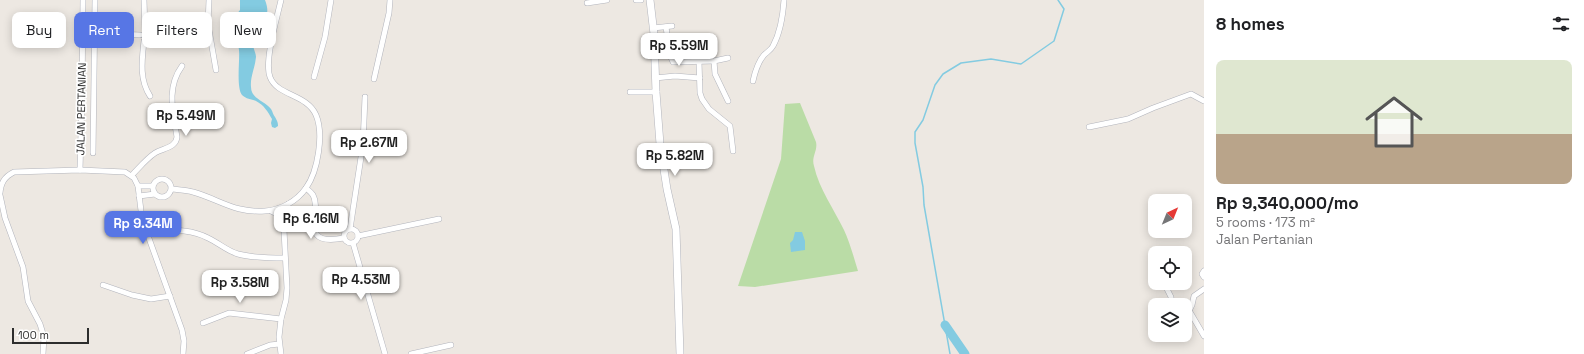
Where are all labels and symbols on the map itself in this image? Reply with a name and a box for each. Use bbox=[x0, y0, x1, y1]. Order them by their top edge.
pin: Rp 5.59M bbox=[638, 33, 720, 67]
street label: JALAN PERTANIAN bbox=[73, 63, 89, 155]
pin: Rp 5.49M bbox=[145, 103, 227, 137]
pin: Rp 2.67M bbox=[328, 130, 410, 164]
pin: Rp 5.82M bbox=[634, 143, 716, 177]
north arrow bbox=[1148, 194, 1192, 238]
pin: Rp 6.16M bbox=[270, 206, 352, 240]
pin: Rp 9.34M bbox=[102, 211, 184, 245]
pin: Rp 4.53M bbox=[320, 267, 402, 301]
pin: Rp 3.58M bbox=[199, 270, 281, 304]
scale bar bbox=[12, 326, 89, 345]

